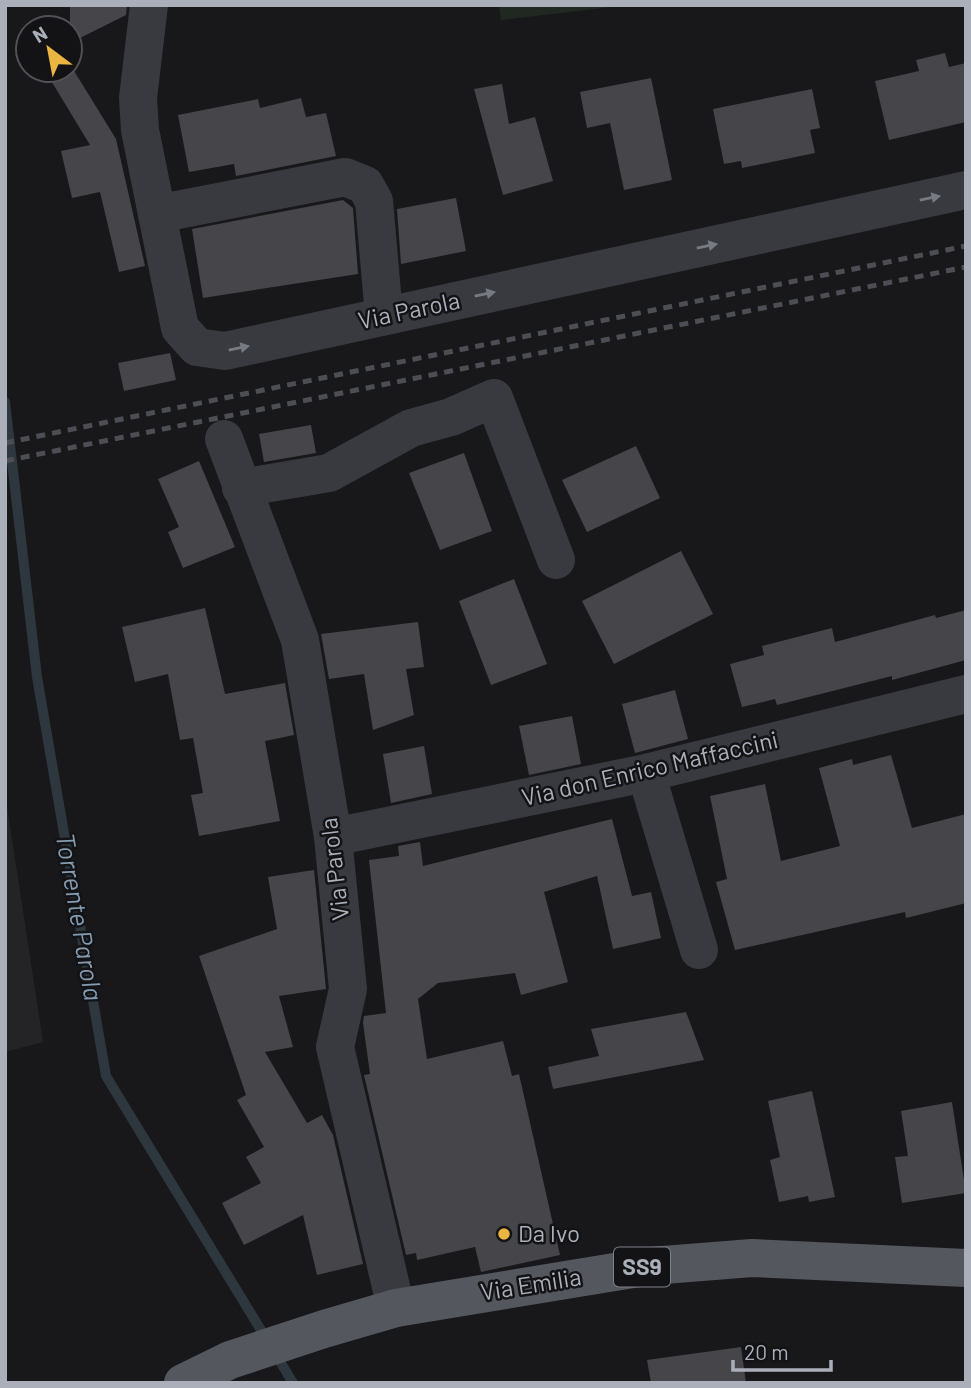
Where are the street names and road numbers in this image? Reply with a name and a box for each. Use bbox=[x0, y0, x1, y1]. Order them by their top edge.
street label: Via Parola bbox=[355, 285, 462, 334]
street label: Via don Enrico Maffaccini bbox=[519, 724, 781, 811]
street label: Via Parola bbox=[313, 816, 354, 922]
road number: SS9 bbox=[614, 1248, 670, 1286]
street label: Via Emilia bbox=[478, 1261, 583, 1306]

